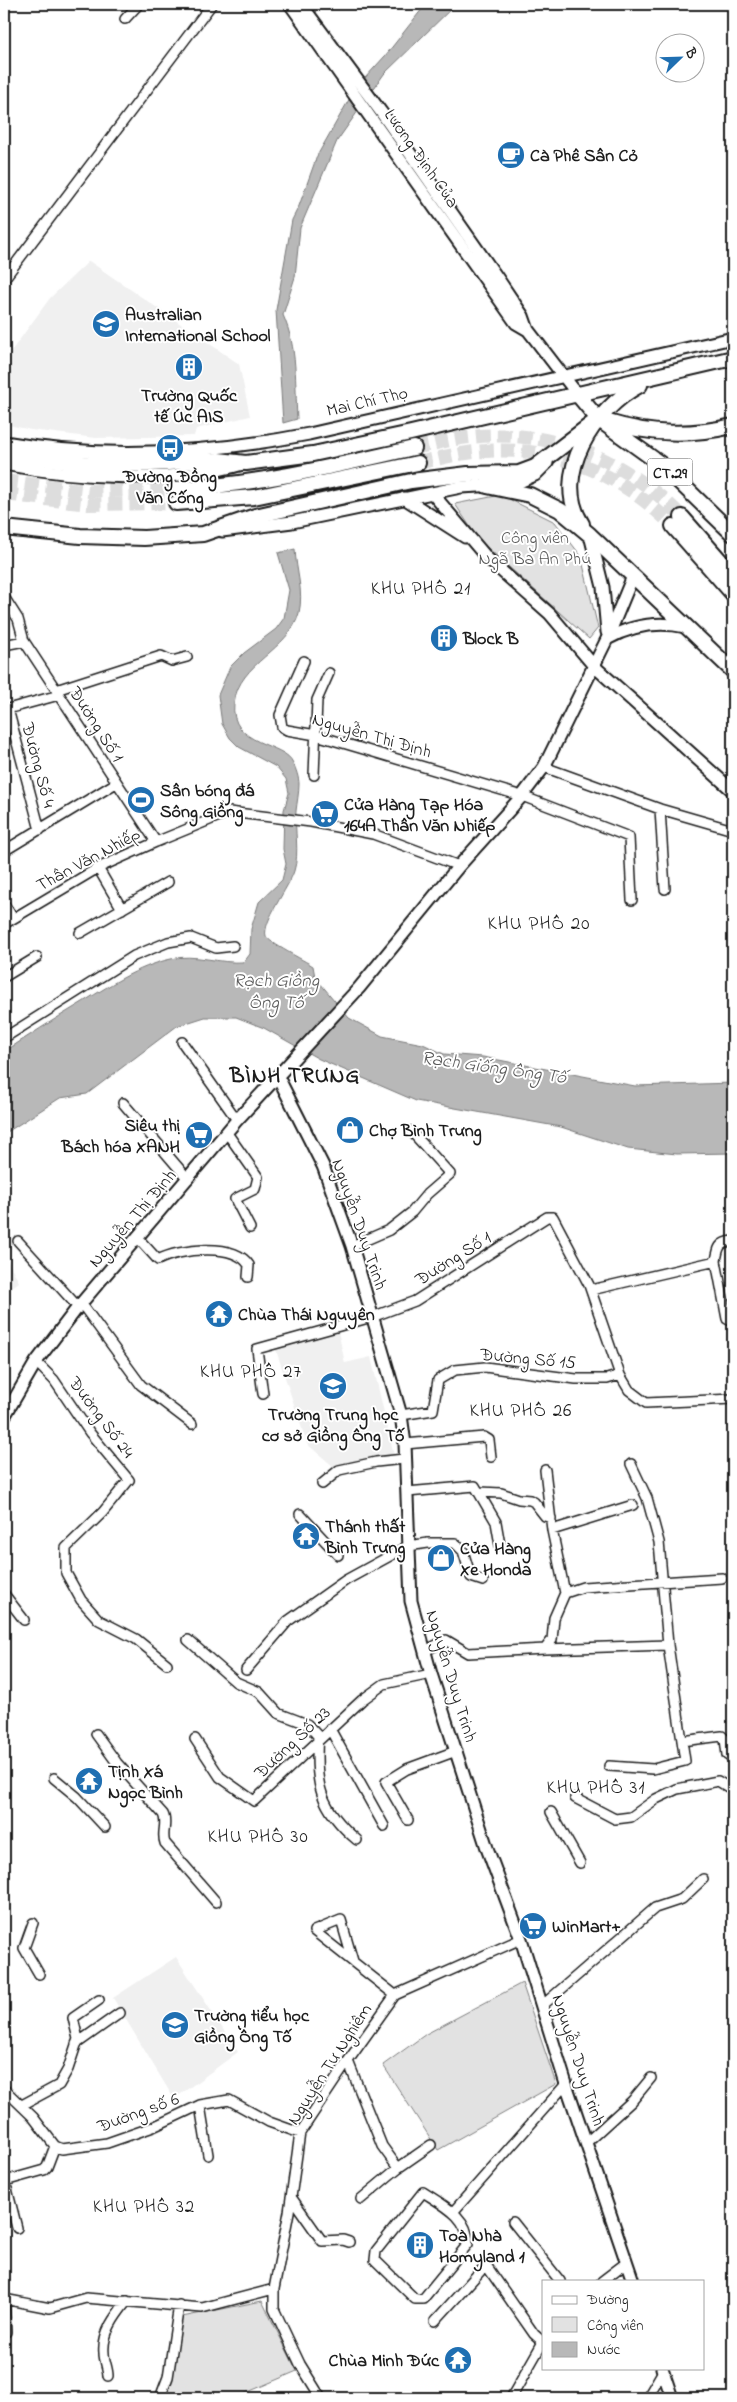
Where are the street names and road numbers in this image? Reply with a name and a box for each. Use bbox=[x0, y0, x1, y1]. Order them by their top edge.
street label: Lương Định Của bbox=[376, 104, 464, 215]
street label: Mai Chí Thọ bbox=[324, 381, 411, 425]
road number: CT.29 bbox=[648, 458, 692, 486]
street label: Đường Số 1 bbox=[60, 681, 130, 769]
street label: Nguyễn Thị Định bbox=[308, 707, 434, 767]
street label: Đường Số 4 bbox=[12, 719, 61, 812]
street label: Thân Văn Nhiếp bbox=[32, 822, 146, 899]
street label: Nguyễn Duy Trinh bbox=[323, 1156, 393, 1294]
street label: Nguyễn Thị Định bbox=[83, 1164, 184, 1275]
street label: Đường Số 1 bbox=[410, 1226, 498, 1295]
street label: Đường Số 15 bbox=[478, 1343, 577, 1378]
street label: Đường Số 24 bbox=[60, 1371, 140, 1465]
street label: Nguyễn Duy Trinh bbox=[417, 1607, 483, 1746]
street label: Đường Số 23 bbox=[249, 1701, 338, 1787]
street label: Nguyễn Duy Trinh bbox=[543, 1991, 611, 2130]
street label: Nguyễn Tư Nghiêm bbox=[282, 1999, 381, 2131]
street label: Đường số 6 bbox=[93, 2087, 184, 2142]

